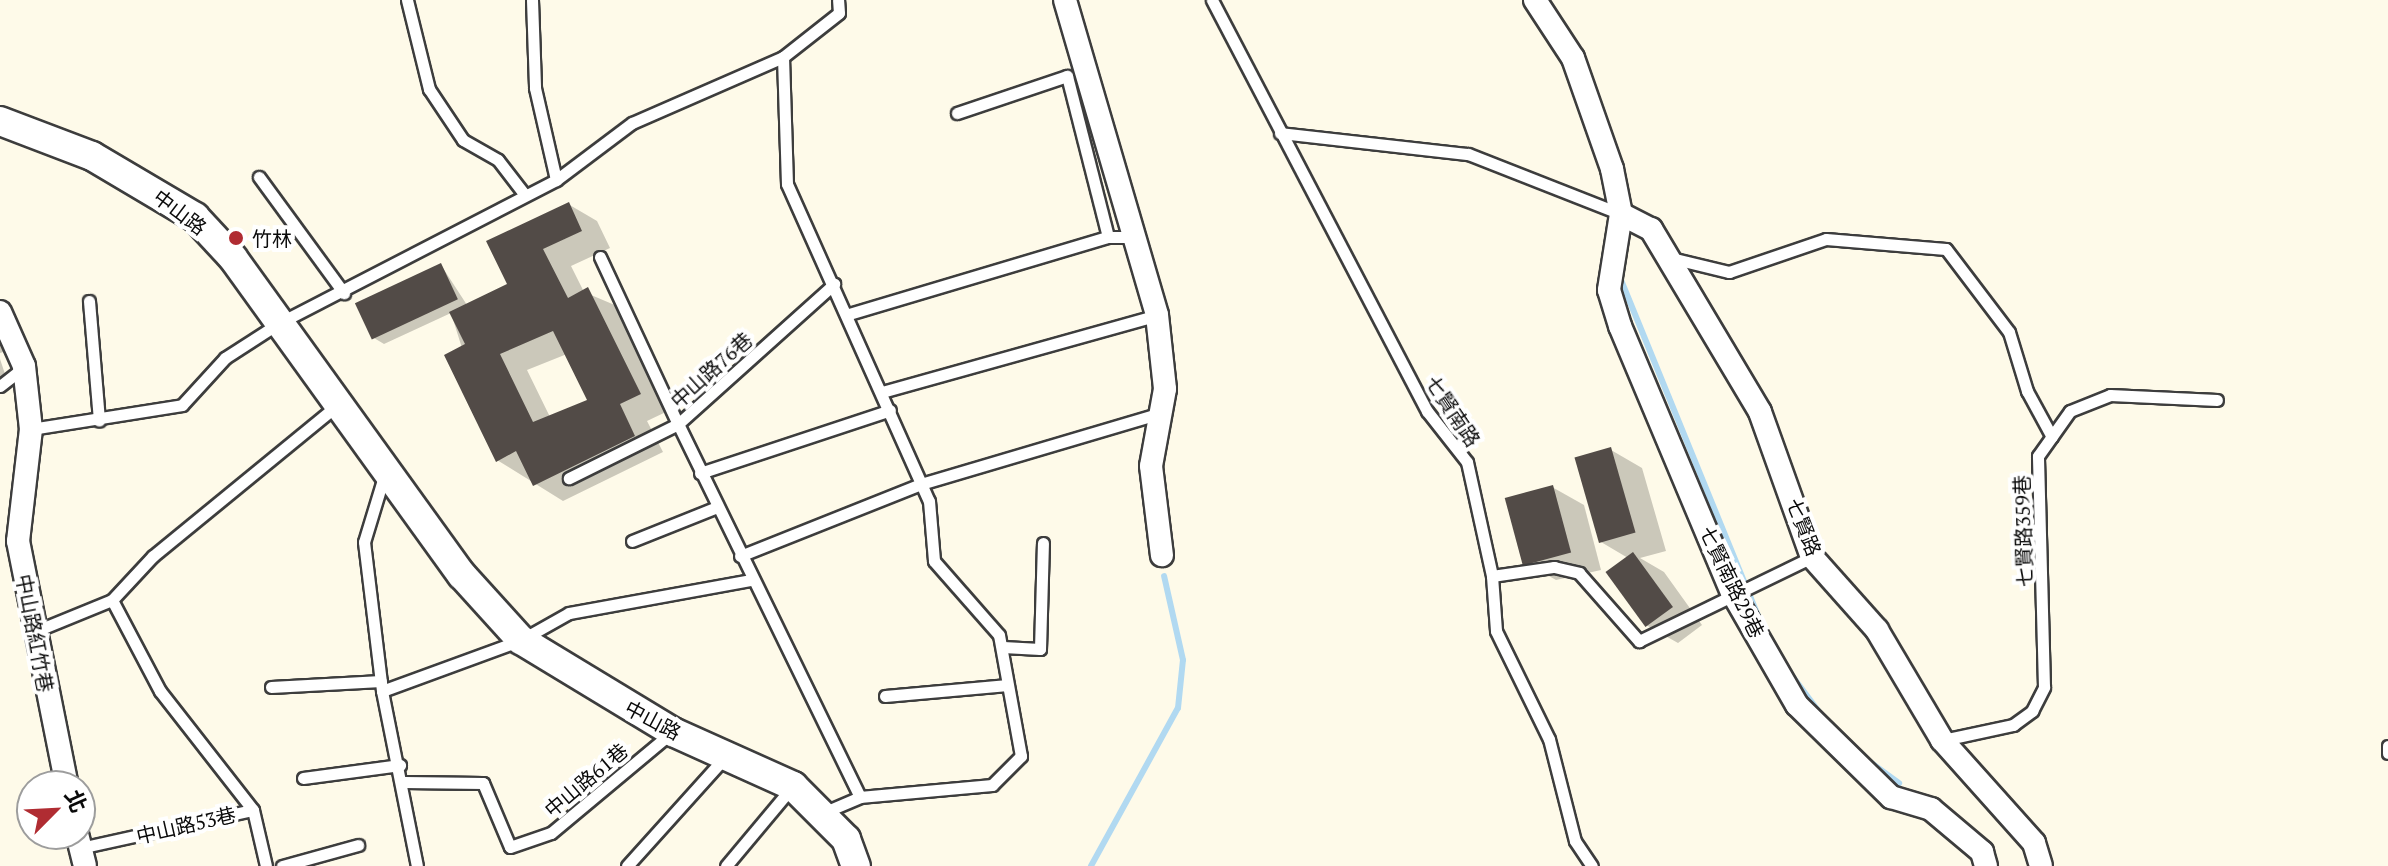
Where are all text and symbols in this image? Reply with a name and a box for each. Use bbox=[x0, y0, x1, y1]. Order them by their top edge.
street label: 中山路 bbox=[149, 184, 211, 240]
place label: 竹林 bbox=[252, 226, 292, 250]
marker: 竹林 bbox=[227, 229, 245, 247]
street label: 中山路76巷 bbox=[665, 327, 757, 413]
street label: 七賢南路 bbox=[1421, 371, 1485, 451]
street label: 七賢路359巷 bbox=[2009, 475, 2037, 587]
street label: 七賢路 bbox=[1782, 495, 1826, 559]
street label: 七賢南路29巷 bbox=[1695, 522, 1769, 642]
street label: 中山路紅竹巷 bbox=[12, 572, 58, 694]
street label: 中山路 bbox=[621, 695, 685, 745]
street label: 中山路61巷 bbox=[539, 738, 633, 822]
north arrow bbox=[16, 770, 96, 850]
text: 北 bbox=[59, 785, 94, 817]
street label: 中山路53巷 bbox=[134, 802, 238, 848]

